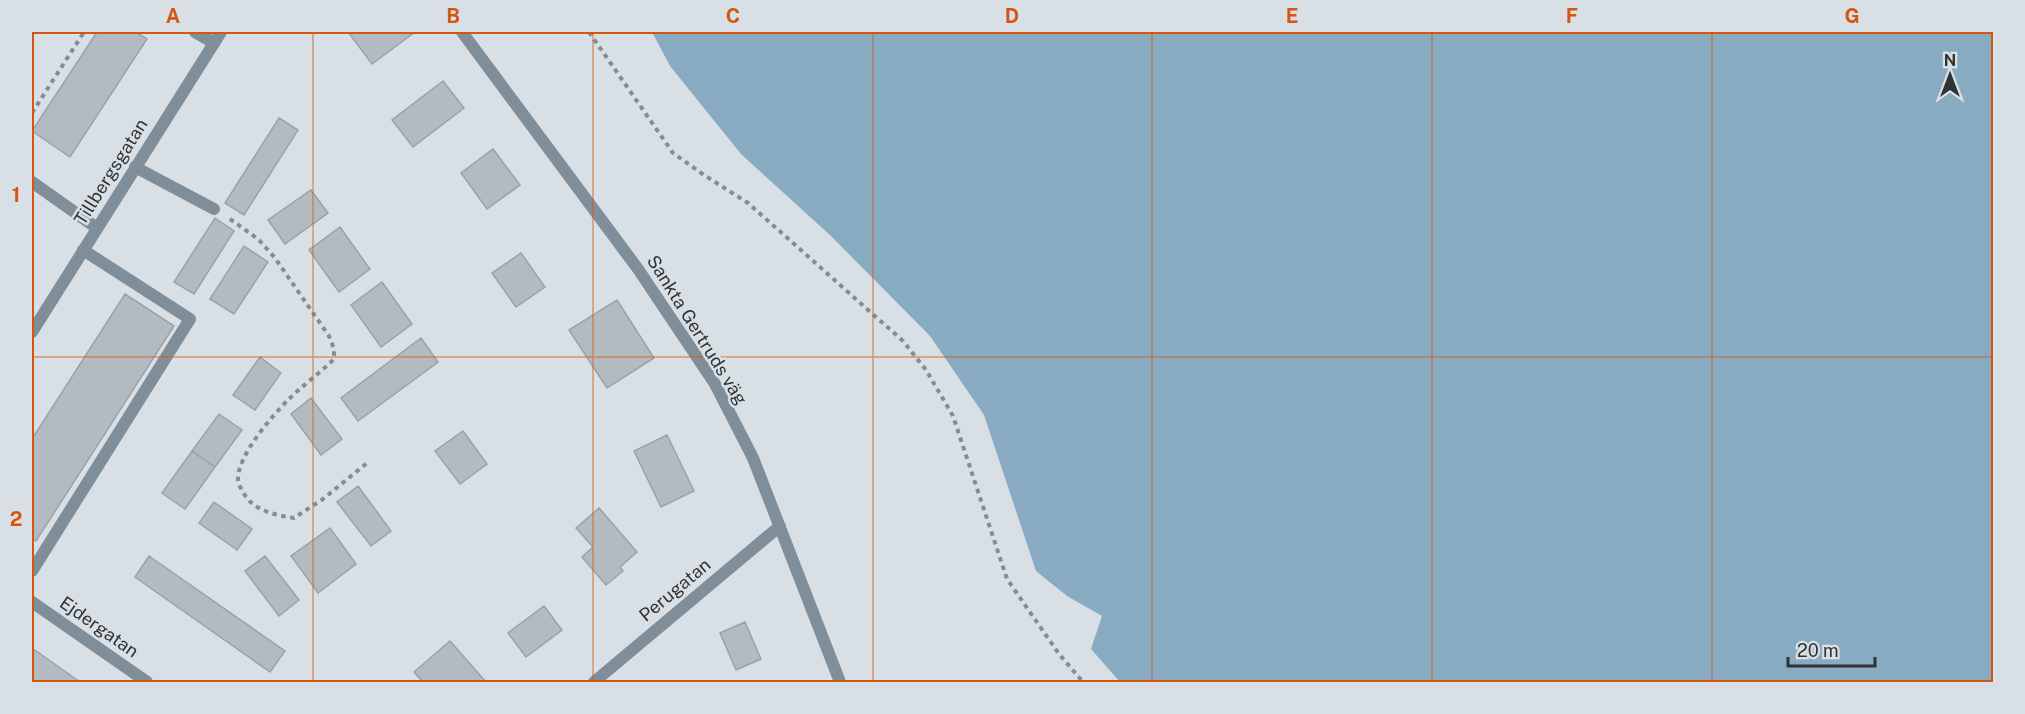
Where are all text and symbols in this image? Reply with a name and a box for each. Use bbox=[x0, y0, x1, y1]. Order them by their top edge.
text: A bbox=[166, 4, 180, 28]
text: B bbox=[446, 4, 460, 28]
text: C bbox=[726, 4, 740, 28]
text: D bbox=[1005, 4, 1019, 28]
text: E bbox=[1286, 4, 1298, 28]
text: F bbox=[1566, 4, 1578, 28]
text: G bbox=[1844, 4, 1860, 28]
north arrow bbox=[1920, 45, 1980, 105]
text: N bbox=[1944, 51, 1956, 70]
street label: Tillbergsgatan bbox=[70, 115, 152, 229]
text: 1 bbox=[12, 183, 20, 207]
street label: Sankta Gertruds väg bbox=[643, 251, 752, 408]
text: 2 bbox=[10, 507, 22, 531]
street label: Perugatan bbox=[635, 554, 715, 626]
street label: Ejdergatan bbox=[56, 592, 143, 661]
scale bar bbox=[1788, 630, 1875, 668]
text: 20 m bbox=[1797, 640, 1839, 661]

